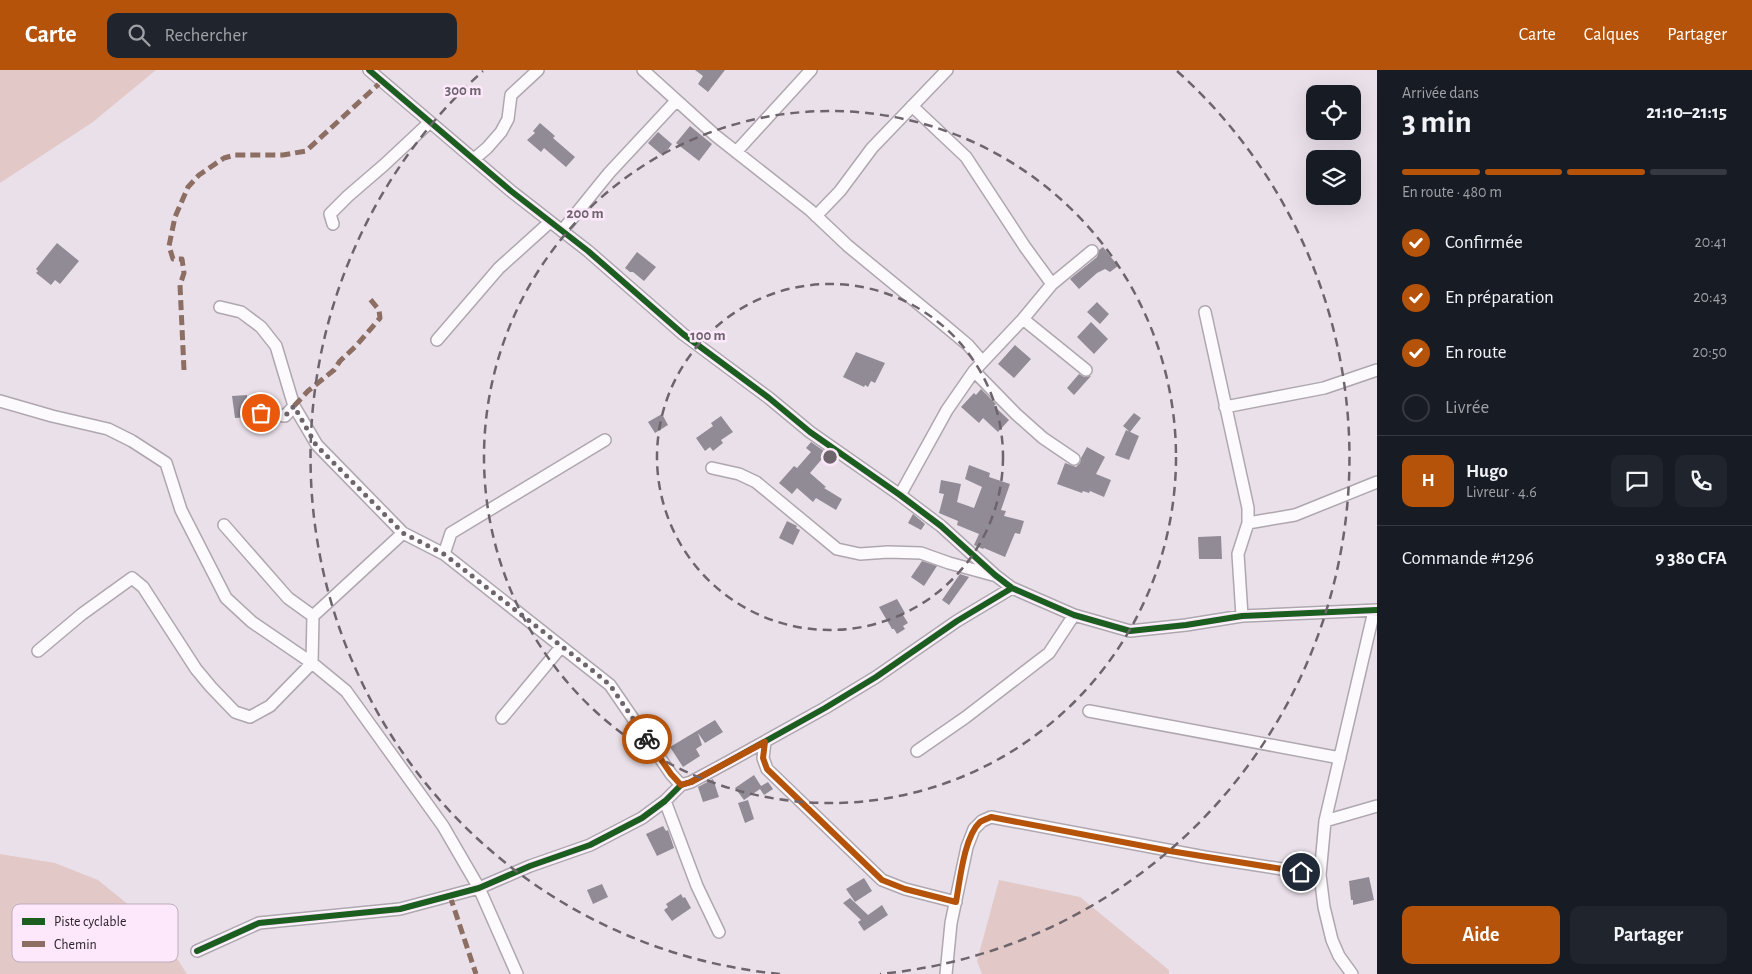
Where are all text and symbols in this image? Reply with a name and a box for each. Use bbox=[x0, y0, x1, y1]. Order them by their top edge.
search box bbox=[107, 13, 457, 58]
icon: search bbox=[125, 21, 153, 49]
text: Carte bbox=[25, 23, 77, 47]
text: Rechercher bbox=[165, 26, 247, 45]
text: Carte bbox=[1519, 26, 1556, 44]
text: Calques bbox=[1584, 26, 1639, 44]
text: Partager bbox=[1667, 26, 1727, 44]
text: 300 m bbox=[445, 83, 481, 98]
map controls bbox=[1306, 85, 1361, 205]
button: locate bbox=[1306, 85, 1361, 140]
text: Arrivée dans bbox=[1402, 85, 1479, 101]
text: 21:10–21:15 bbox=[1646, 103, 1727, 122]
text: 3 min bbox=[1402, 106, 1472, 138]
button: layers bbox=[1306, 150, 1361, 205]
text: En route · 480 m bbox=[1402, 184, 1502, 200]
text: 200 m bbox=[566, 206, 604, 221]
icon: check bbox=[1402, 229, 1430, 257]
text: Confirmée bbox=[1445, 233, 1523, 252]
text: 20:41 bbox=[1694, 234, 1727, 250]
icon: check bbox=[1402, 284, 1430, 312]
text: En préparation bbox=[1445, 288, 1554, 307]
text: 20:43 bbox=[1693, 289, 1727, 305]
text: 100 m bbox=[690, 328, 726, 343]
icon: check bbox=[1402, 339, 1430, 367]
text: En route bbox=[1445, 343, 1507, 362]
text: 20:50 bbox=[1692, 344, 1727, 360]
pin bbox=[240, 392, 282, 434]
text: Livrée bbox=[1445, 398, 1489, 417]
icon: bag bbox=[247, 399, 275, 427]
centre of rings bbox=[821, 448, 839, 466]
button: chat bbox=[1611, 455, 1663, 507]
button: phone bbox=[1675, 455, 1727, 507]
text: Hugo bbox=[1466, 462, 1508, 481]
text: H bbox=[1421, 471, 1435, 490]
text: Livreur · 4.6 bbox=[1466, 484, 1537, 500]
text: Commande #1296 bbox=[1402, 549, 1534, 568]
text: 9 380 CFA bbox=[1655, 549, 1727, 568]
courier bbox=[622, 714, 672, 764]
icon: bike bbox=[633, 725, 661, 753]
pin bbox=[1280, 851, 1322, 893]
icon: home bbox=[1287, 858, 1315, 886]
legend bbox=[12, 904, 178, 962]
button: Aide bbox=[1402, 906, 1560, 964]
button: Partager bbox=[1570, 906, 1727, 964]
text: Piste cyclable bbox=[54, 915, 126, 929]
text: Chemin bbox=[54, 938, 97, 952]

